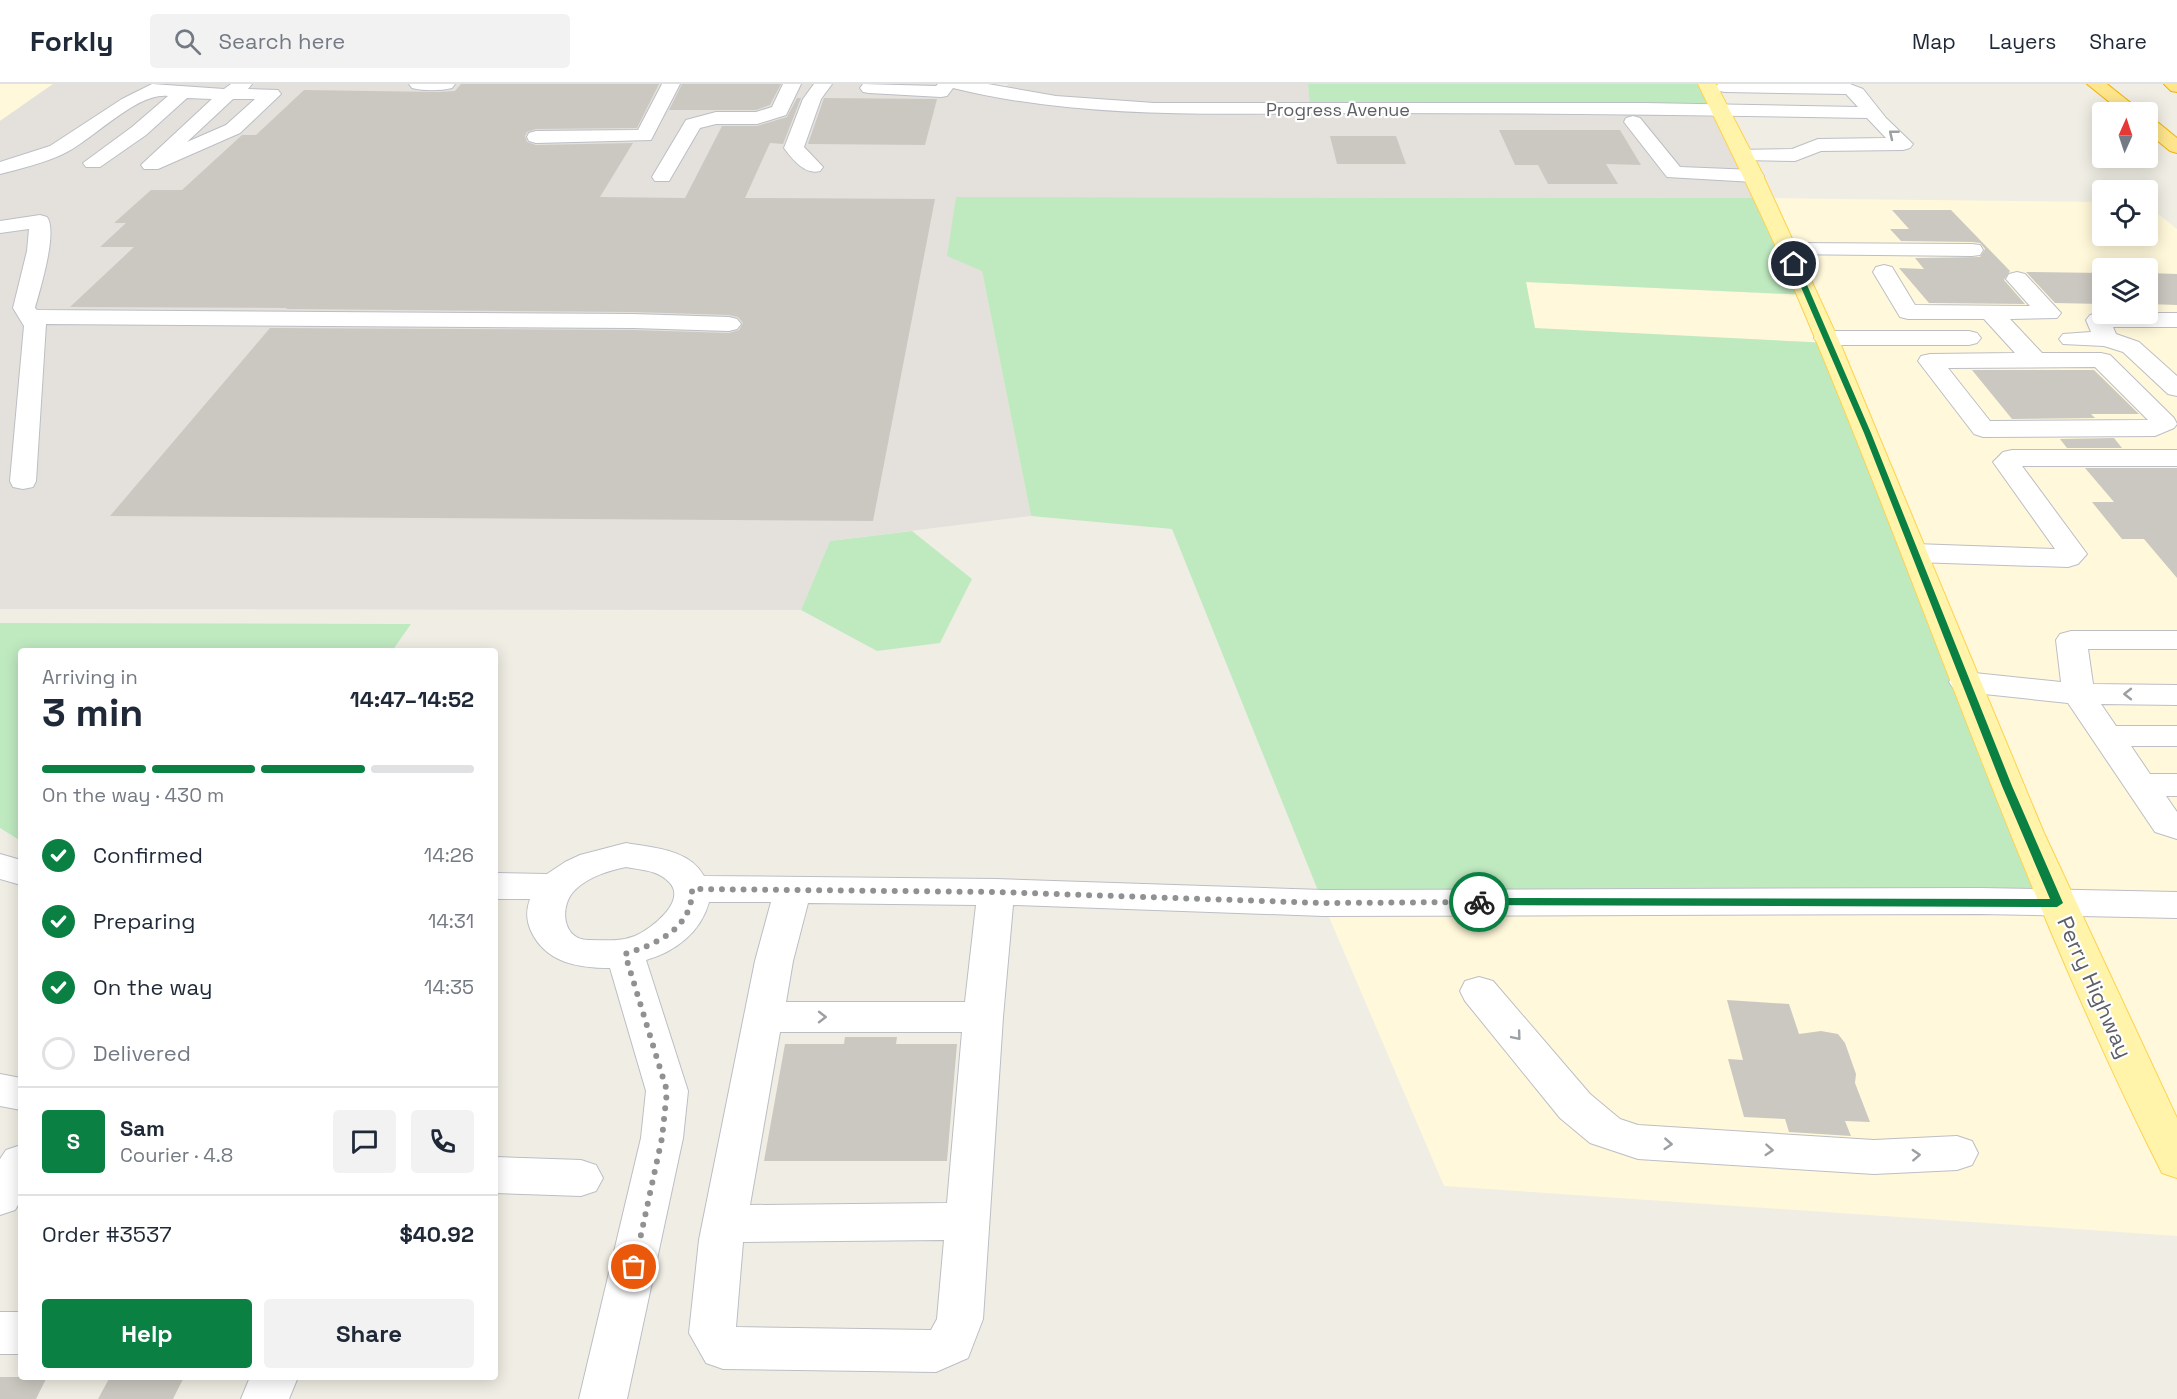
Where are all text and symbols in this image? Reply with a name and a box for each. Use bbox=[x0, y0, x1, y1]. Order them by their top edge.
search box bbox=[150, 14, 570, 68]
text: Forkly bbox=[30, 23, 114, 59]
icon: search bbox=[171, 25, 204, 58]
text: Search here bbox=[219, 27, 345, 55]
text: Map bbox=[1912, 28, 1956, 55]
text: Layers bbox=[1989, 28, 2056, 55]
text: Share bbox=[2089, 28, 2147, 55]
street label: Progress Avenue bbox=[1266, 98, 1410, 121]
north arrow bbox=[2092, 102, 2158, 168]
map controls bbox=[2092, 102, 2158, 324]
one-way arrow bbox=[1889, 130, 1900, 141]
button: locate bbox=[2092, 180, 2158, 246]
pin bbox=[1768, 238, 1819, 289]
icon: home bbox=[1777, 247, 1810, 280]
button: layers bbox=[2092, 258, 2158, 324]
text: Arriving in bbox=[42, 664, 138, 690]
text: 14:47–14:52 bbox=[350, 685, 474, 713]
text: 3 min bbox=[42, 688, 143, 737]
one-way arrow bbox=[2123, 688, 2132, 700]
text: On the way · 430 m bbox=[42, 782, 224, 808]
icon: check bbox=[42, 839, 75, 872]
text: Confirmed bbox=[93, 841, 203, 869]
text: 14:26 bbox=[424, 842, 474, 868]
courier bbox=[1449, 872, 1509, 932]
icon: bike bbox=[1463, 886, 1496, 919]
icon: check bbox=[42, 905, 75, 938]
text: Preparing bbox=[93, 907, 195, 935]
text: 14:31 bbox=[428, 908, 474, 934]
street label: Perry Highway bbox=[2051, 912, 2139, 1062]
icon: check bbox=[42, 971, 75, 1004]
text: On the way bbox=[93, 973, 212, 1001]
text: 14:35 bbox=[424, 974, 474, 1000]
one-way arrow bbox=[817, 1011, 826, 1023]
one-way arrow bbox=[1509, 1029, 1520, 1040]
text: Delivered bbox=[93, 1039, 191, 1067]
button: chat bbox=[333, 1110, 396, 1173]
button: phone bbox=[411, 1110, 474, 1173]
text: Sam bbox=[120, 1114, 165, 1142]
text: S bbox=[67, 1127, 80, 1155]
one-way arrow bbox=[1664, 1137, 1673, 1150]
text: Courier · 4.8 bbox=[120, 1142, 233, 1168]
one-way arrow bbox=[1764, 1143, 1773, 1156]
one-way arrow bbox=[1911, 1149, 1920, 1162]
text: Order #3537 bbox=[42, 1220, 172, 1248]
text: $40.92 bbox=[400, 1220, 474, 1248]
pin bbox=[608, 1241, 659, 1292]
icon: bag bbox=[617, 1250, 650, 1283]
button: Help bbox=[42, 1299, 252, 1368]
button: Share bbox=[264, 1299, 474, 1368]

